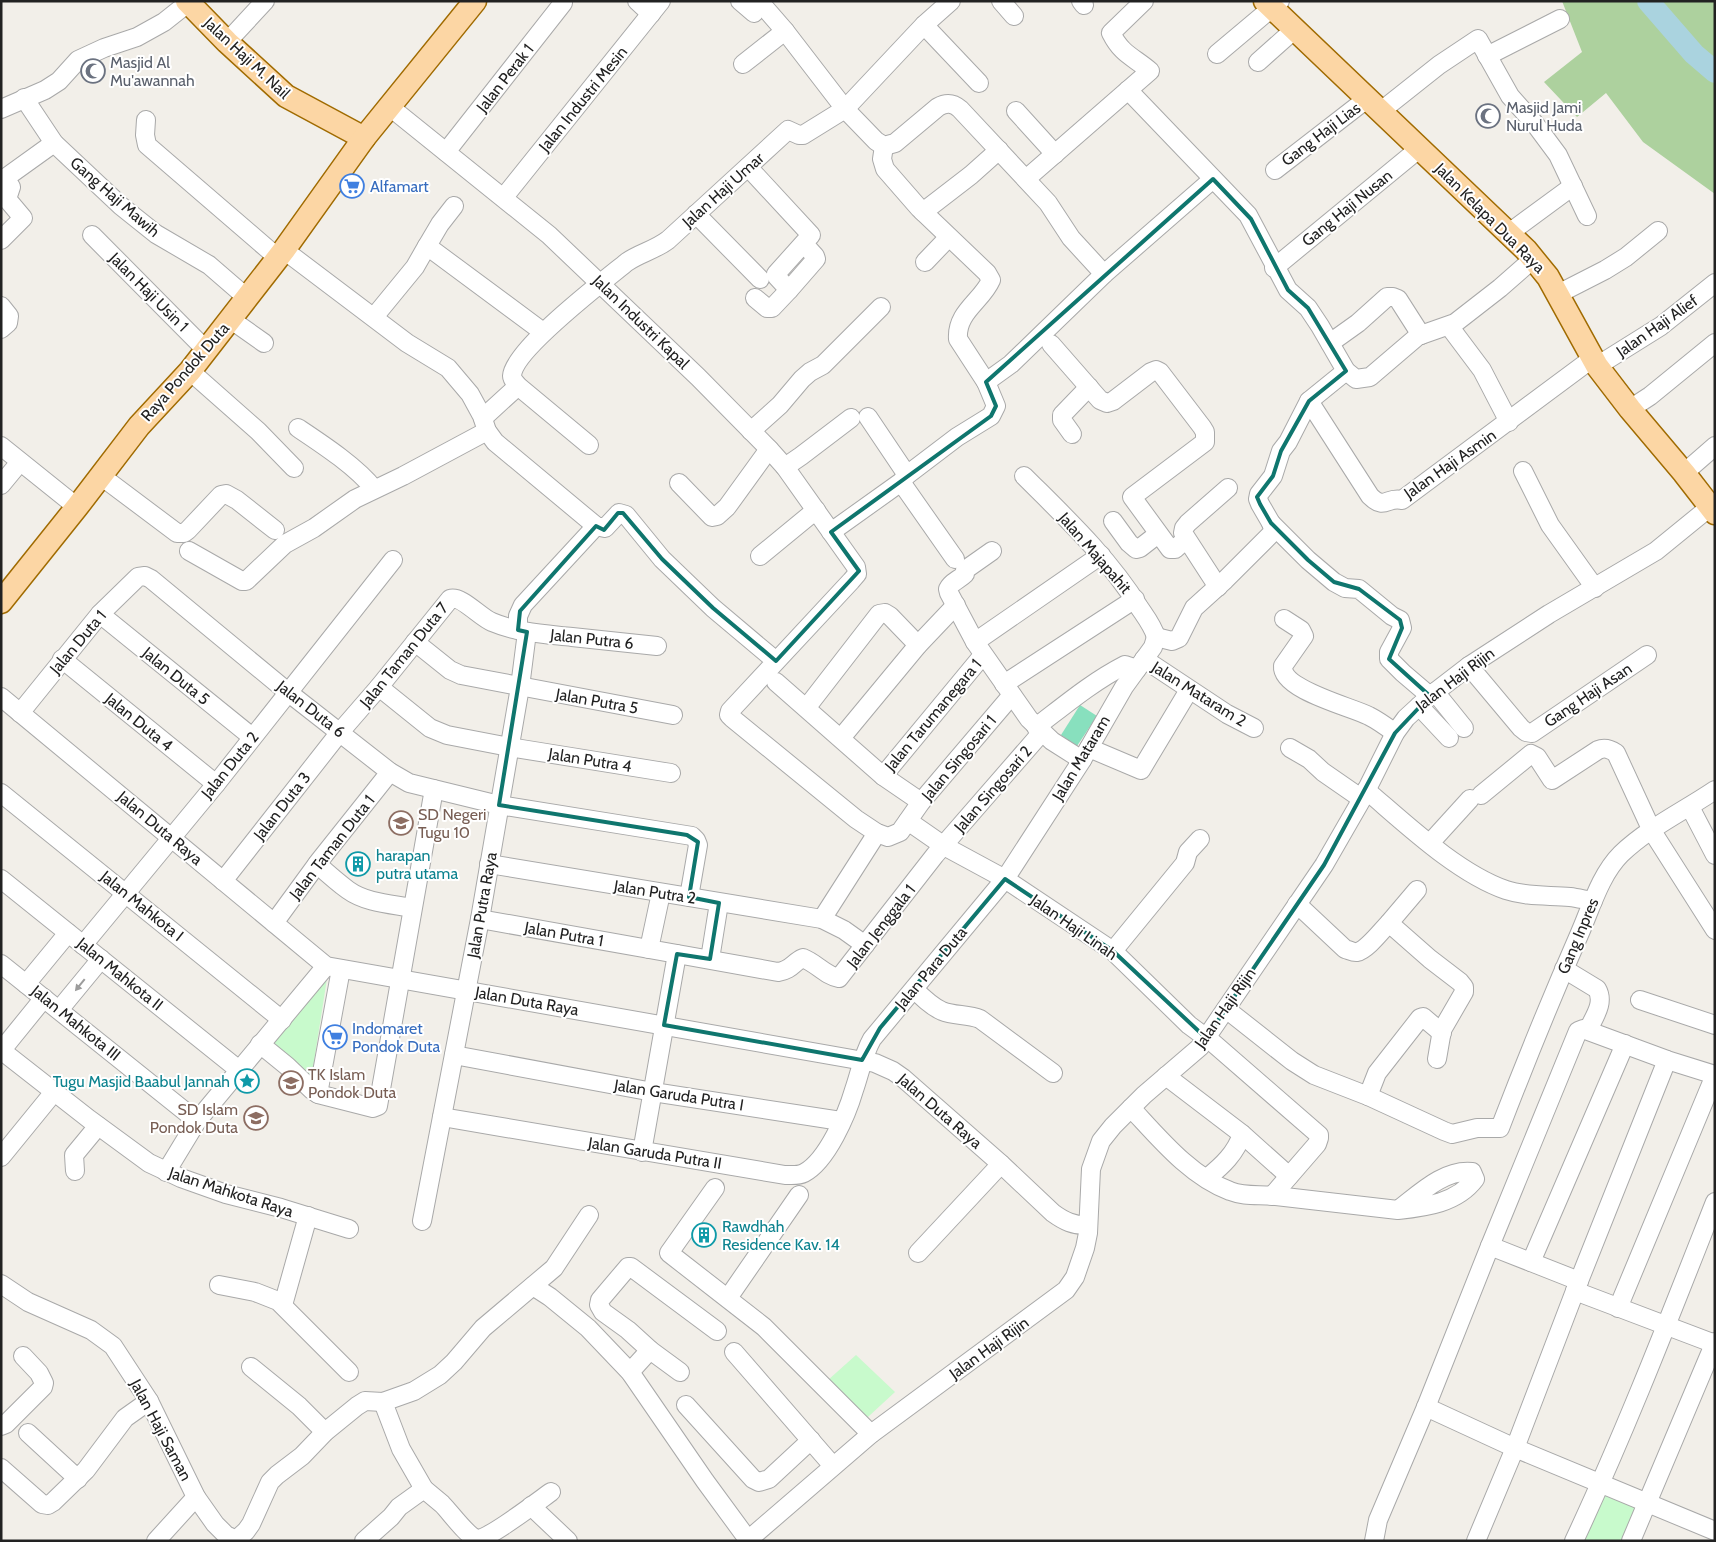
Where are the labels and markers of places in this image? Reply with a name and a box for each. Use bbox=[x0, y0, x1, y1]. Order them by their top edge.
place label: Masjid Al Mu'awannah bbox=[110, 53, 195, 90]
mosque icon: Masjid Al Mu'awannah bbox=[80, 58, 106, 84]
place label: Masjid Jami Nurul Huda bbox=[1506, 98, 1583, 135]
mosque icon: Masjid Jami Nurul Huda bbox=[1475, 103, 1501, 129]
supermarket icon: Alfamart bbox=[339, 173, 365, 199]
place label: Alfamart bbox=[370, 177, 429, 196]
place label: SD Negeri Tugu 10 bbox=[418, 805, 486, 842]
school or university icon: SD Negeri Tugu 10 bbox=[388, 810, 414, 836]
place label: harapan putra utama bbox=[376, 846, 458, 883]
building icon: harapan putra utama bbox=[345, 851, 371, 877]
place label: Indomaret Pondok Duta bbox=[352, 1019, 440, 1056]
supermarket icon: Indomaret Pondok Duta bbox=[322, 1024, 348, 1050]
place label: TK Islam Pondok Duta bbox=[308, 1065, 396, 1102]
place icon: Tugu Masjid Baabul Jannah bbox=[234, 1068, 260, 1094]
school or university icon: TK Islam Pondok Duta bbox=[278, 1070, 304, 1096]
place label: Tugu Masjid Baabul Jannah bbox=[53, 1072, 230, 1091]
place label: SD Islam Pondok Duta bbox=[150, 1100, 238, 1137]
school or university icon: SD Islam Pondok Duta bbox=[243, 1105, 269, 1131]
place label: Rawdhah Residence Kav. 14 bbox=[722, 1217, 840, 1254]
building icon: Rawdhah Residence Kav. 14 bbox=[691, 1222, 717, 1248]

